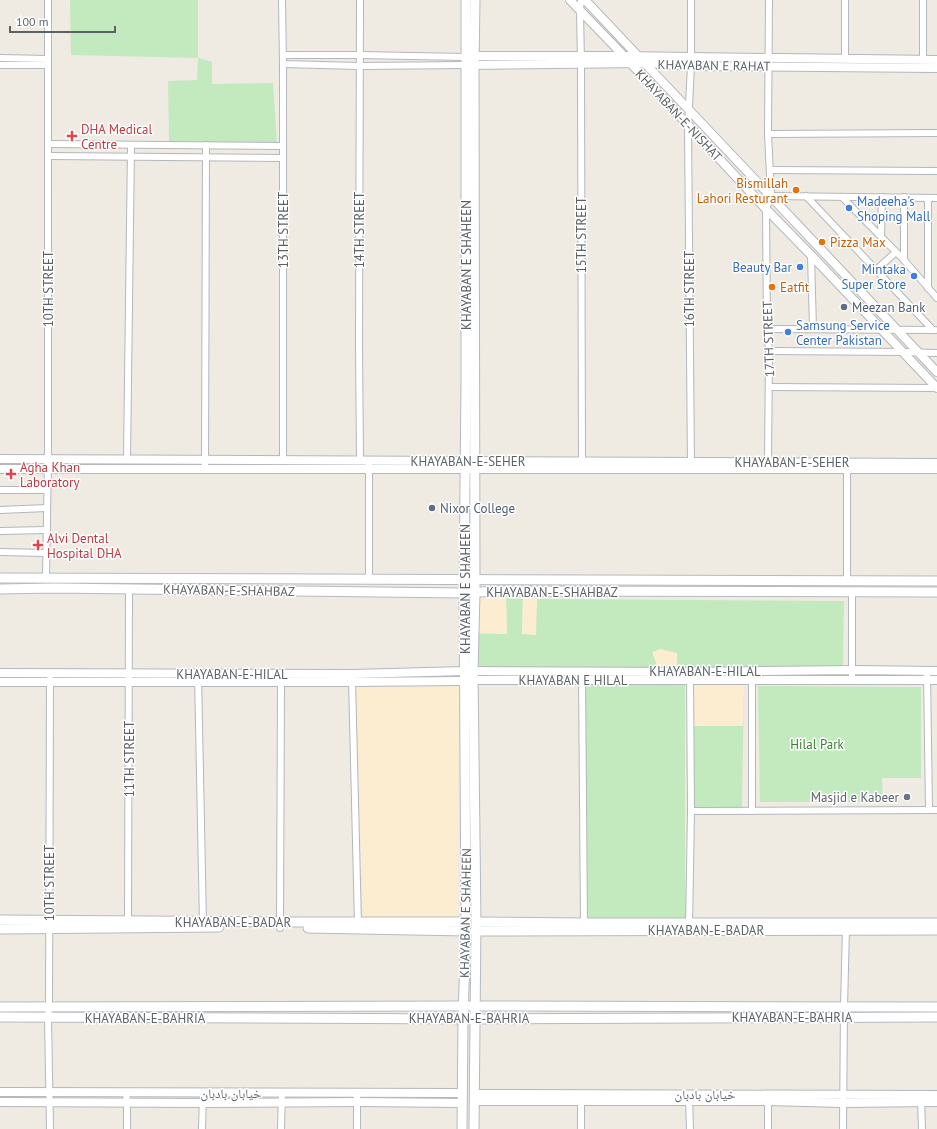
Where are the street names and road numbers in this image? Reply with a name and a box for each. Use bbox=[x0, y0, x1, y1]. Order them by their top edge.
street label: KHAYABAN E RAHAT bbox=[657, 56, 771, 75]
street label: KHAYABAN-E-NISHAT bbox=[632, 66, 726, 165]
street label: 13TH STREET bbox=[275, 192, 292, 268]
street label: 14TH STREET bbox=[351, 192, 368, 268]
street label: 15TH STREET bbox=[573, 197, 590, 273]
street label: KHAYABAN E SHAHEEN bbox=[458, 200, 475, 330]
street label: 10TH STREET bbox=[40, 251, 57, 327]
street label: 16TH STREET bbox=[681, 251, 698, 327]
street label: 17TH STREET bbox=[759, 300, 778, 378]
street label: KHAYABAN-E-SEHER bbox=[411, 453, 526, 470]
street label: KHAYABAN-E-SEHER bbox=[735, 454, 850, 471]
street label: KHAYABAN E SHAHEEN bbox=[457, 524, 474, 654]
street label: KHAYABAN-E-SHAHBAZ bbox=[163, 581, 295, 600]
street label: KHAYABAN-E-SHAHBAZ bbox=[486, 584, 618, 601]
street label: KHAYABAN-E-HILAL bbox=[649, 663, 761, 680]
street label: KHAYABAN-E-HILAL bbox=[176, 666, 288, 683]
street label: KHAYABAN E HILAL bbox=[519, 672, 628, 689]
street label: 11TH STREET bbox=[121, 721, 138, 797]
street label: 10TH STREET bbox=[41, 845, 58, 921]
street label: KHAYABAN E SHAHEEN bbox=[456, 848, 475, 978]
street label: KHAYABAN-E-BADAR bbox=[175, 914, 291, 931]
street label: KHAYABAN-E-BADAR bbox=[648, 922, 764, 939]
street label: KHAYABAN-E-BAHRIA bbox=[732, 1009, 853, 1026]
street label: KHAYABAN-E-BAHRIA bbox=[85, 1010, 206, 1027]
street label: KHAYABAN-E-BAHRIA bbox=[409, 1010, 530, 1027]
street label: خیابان بادبان bbox=[201, 1085, 261, 1102]
street label: خیابان بادبان bbox=[675, 1086, 735, 1103]

